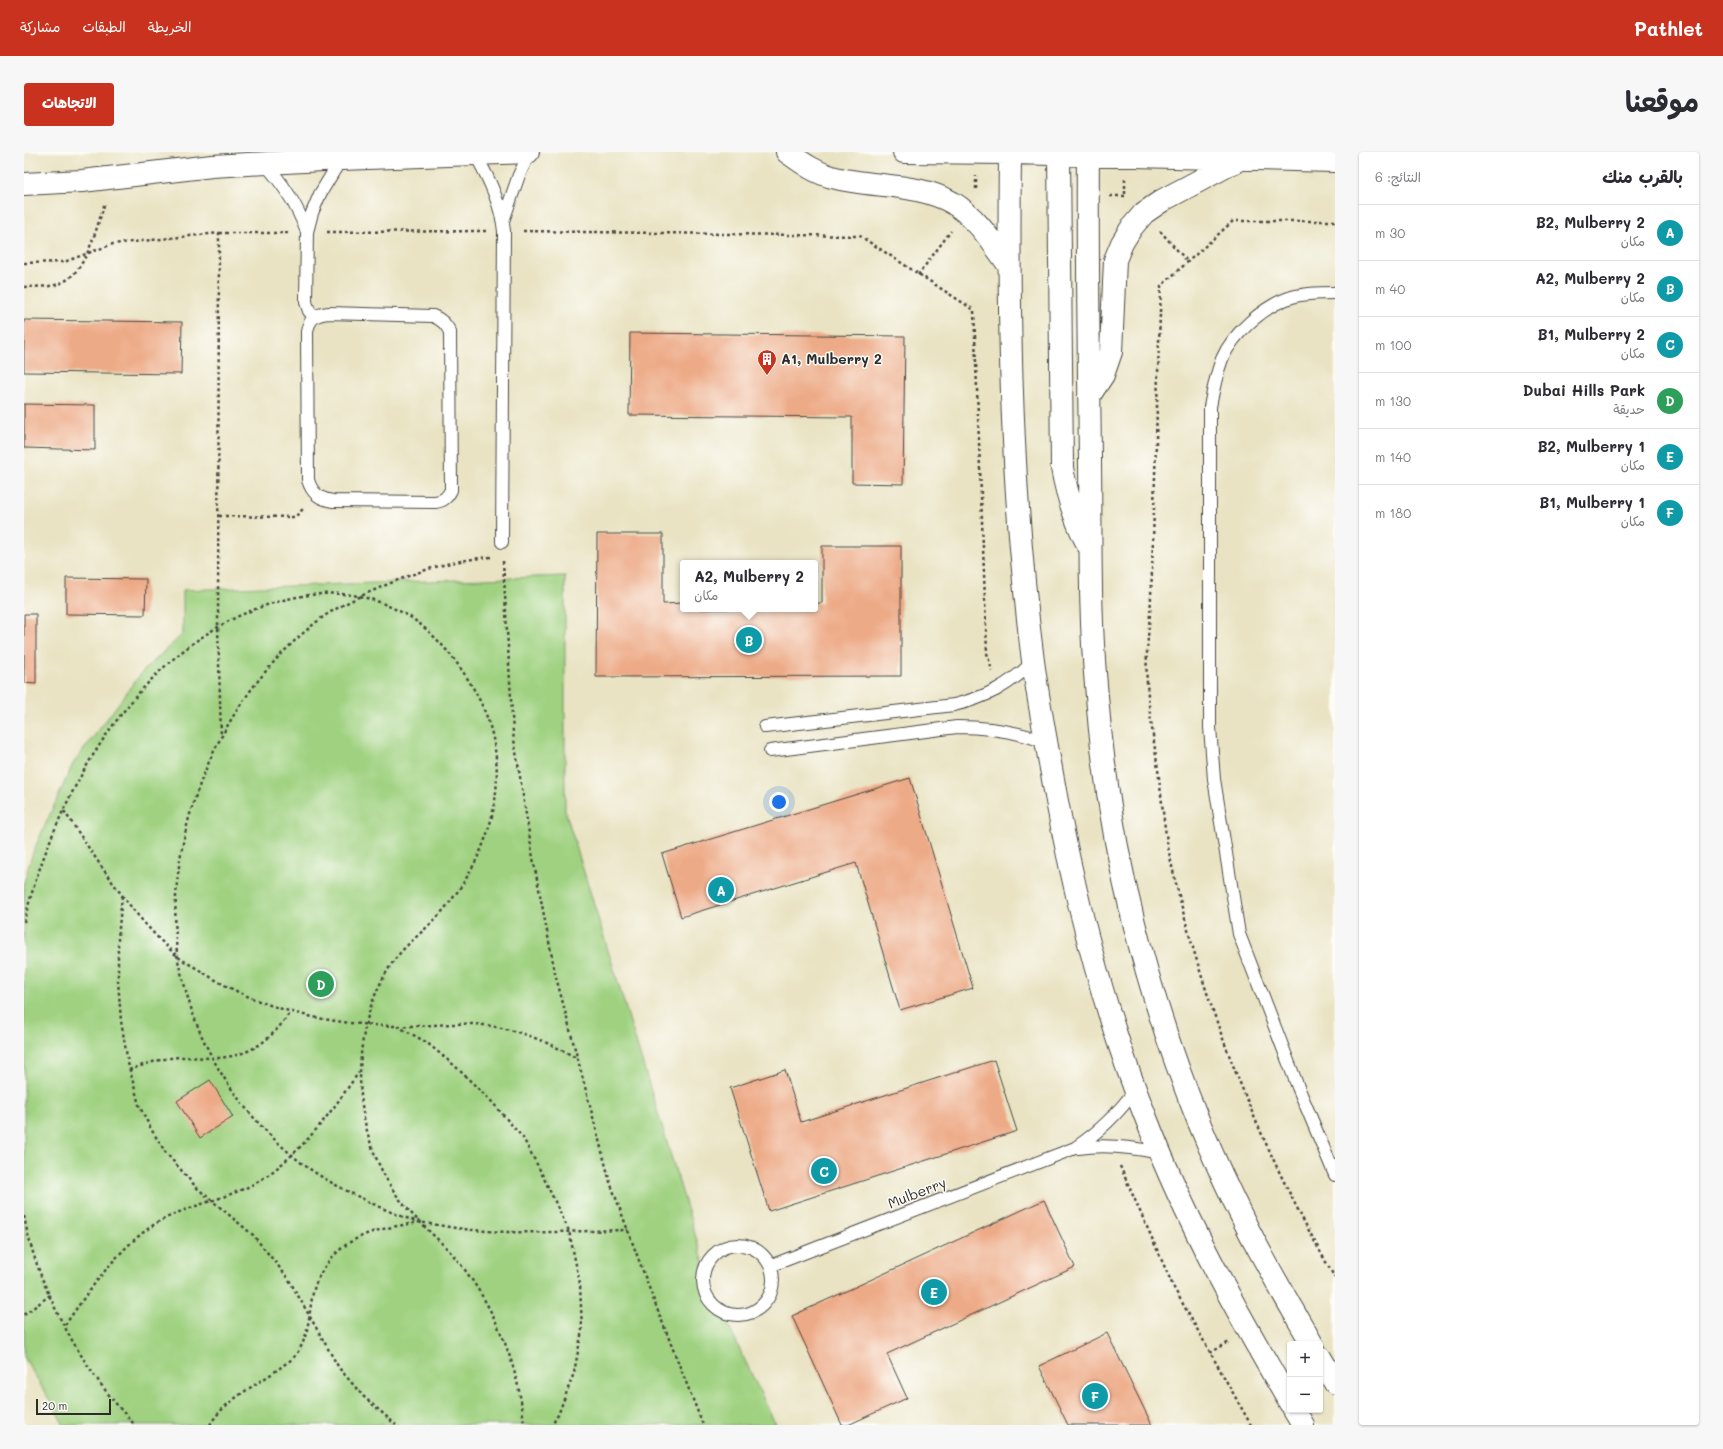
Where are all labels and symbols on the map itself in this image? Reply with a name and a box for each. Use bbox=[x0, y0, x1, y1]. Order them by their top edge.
building icon: A1, Mulberry 2 bbox=[756, 348, 778, 376]
place label: A1, Mulberry 2 bbox=[781, 349, 882, 368]
pin: B bbox=[736, 625, 762, 655]
your location bbox=[769, 792, 789, 812]
pin: A bbox=[708, 875, 734, 905]
pin: D bbox=[308, 969, 334, 999]
pin: C bbox=[811, 1156, 837, 1186]
street label: Mulberry bbox=[885, 1173, 949, 1212]
pin: E bbox=[921, 1277, 947, 1307]
pin: F bbox=[1082, 1381, 1108, 1411]
scale bar bbox=[36, 1397, 111, 1416]

